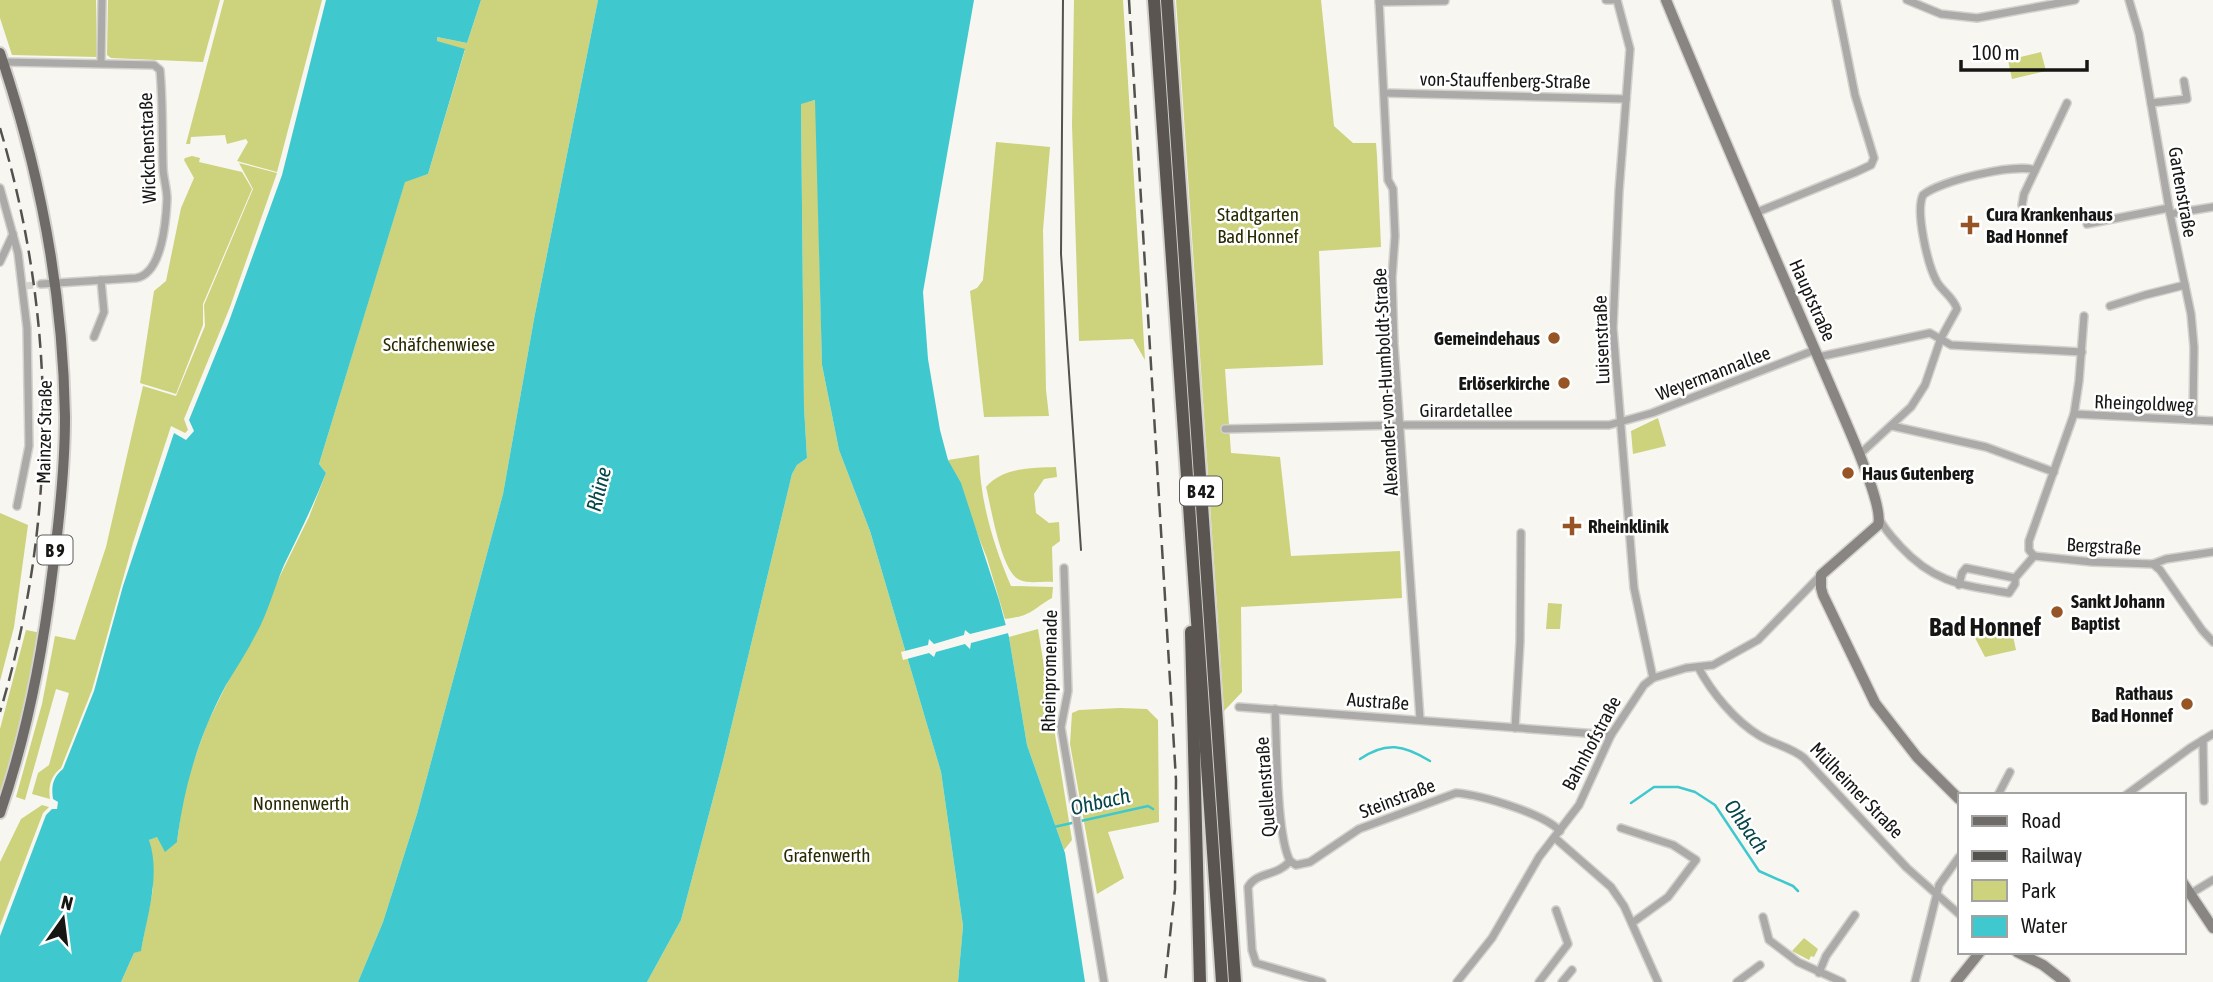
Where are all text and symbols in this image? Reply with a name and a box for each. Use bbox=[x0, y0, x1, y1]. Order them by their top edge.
scale bar bbox=[1961, 28, 2087, 72]
text: 100 m bbox=[1972, 40, 2020, 64]
street label: von-Stauffenberg-Straße bbox=[1419, 68, 1591, 92]
street label: Wickchenstraße bbox=[134, 92, 160, 204]
street label: Gartenstraße bbox=[2164, 145, 2202, 239]
park label: Stadtgarten Bad Honnef bbox=[1217, 203, 1299, 247]
place label: Cura Krankenhaus Bad Honnef bbox=[1986, 203, 2113, 247]
marker: Cura Krankenhaus Bad Honnef bbox=[1960, 215, 1980, 235]
street label: Hauptstraße bbox=[1785, 256, 1841, 344]
street label: Alexander-von-Humboldt-Straße bbox=[1368, 268, 1402, 496]
street label: Luisenstraße bbox=[1588, 295, 1614, 385]
place label: Gemeindehaus bbox=[1434, 327, 1540, 349]
marker: Gemeindehaus bbox=[1546, 330, 1562, 346]
park label: Schäfchenwiese bbox=[383, 333, 495, 355]
street label: Weyermannallee bbox=[1653, 341, 1773, 405]
place label: Erlöserkirche bbox=[1458, 372, 1550, 394]
marker: Erlöserkirche bbox=[1556, 375, 1572, 391]
street label: Mainzer Straße bbox=[32, 380, 56, 484]
street label: Rheingoldweg bbox=[2094, 390, 2195, 416]
street label: Girardetallee bbox=[1419, 399, 1513, 421]
place label: Haus Gutenberg bbox=[1862, 462, 1974, 484]
water label: Rhine bbox=[581, 464, 615, 514]
marker: Haus Gutenberg bbox=[1840, 465, 1856, 481]
road number: B 42 bbox=[1180, 476, 1222, 505]
place label: Rheinklinik bbox=[1588, 515, 1669, 537]
marker: Rheinklinik bbox=[1562, 516, 1582, 536]
street label: Bergstraße bbox=[2066, 533, 2142, 559]
road number: B 9 bbox=[38, 536, 72, 564]
place label: Sankt Johann Baptist bbox=[2071, 590, 2165, 634]
marker: Sankt Johann Baptist bbox=[2049, 604, 2065, 620]
street label: Rheinpromenade bbox=[1037, 610, 1061, 732]
district label: Bad Honnef bbox=[1929, 612, 2042, 642]
place label: Rathaus Bad Honnef bbox=[2091, 682, 2174, 726]
street label: Austraße bbox=[1346, 688, 1410, 714]
street label: Bahnhofstraße bbox=[1557, 692, 1625, 794]
marker: Rathaus Bad Honnef bbox=[2179, 696, 2195, 712]
street label: Quellenstraße bbox=[1251, 736, 1279, 838]
street label: Mülheimer Straße bbox=[1806, 737, 1908, 843]
street label: Steinstraße bbox=[1356, 774, 1438, 822]
water label: Ohbach bbox=[1068, 783, 1132, 819]
park label: Nonnenwerth bbox=[253, 792, 349, 814]
legend bbox=[1958, 793, 2185, 954]
water label: Ohbach bbox=[1720, 794, 1774, 858]
text: Road bbox=[2021, 808, 2061, 832]
text: Railway bbox=[2021, 843, 2083, 867]
park label: Grafenwerth bbox=[783, 844, 871, 866]
text: Park bbox=[2021, 878, 2056, 902]
north arrow bbox=[28, 884, 98, 954]
text: N bbox=[59, 890, 75, 915]
text: Water bbox=[2021, 913, 2068, 937]

